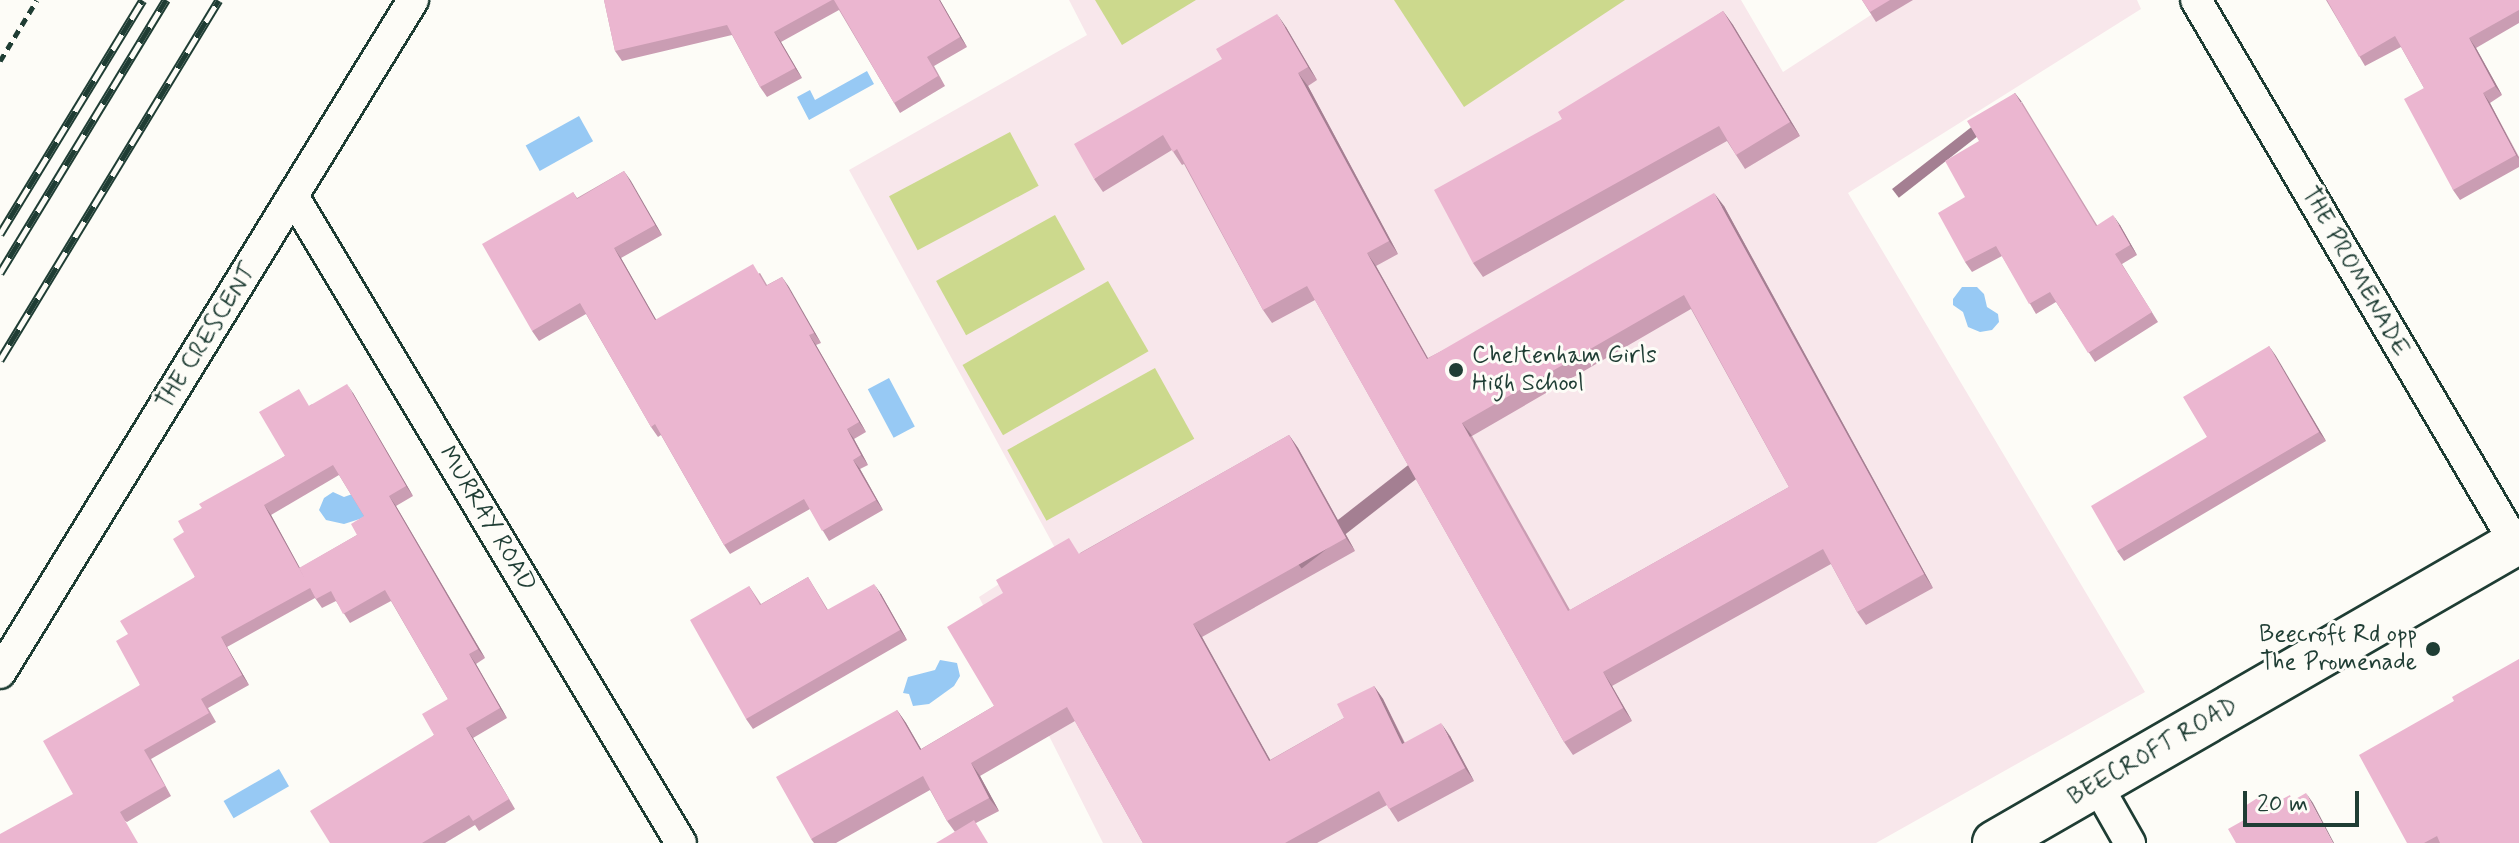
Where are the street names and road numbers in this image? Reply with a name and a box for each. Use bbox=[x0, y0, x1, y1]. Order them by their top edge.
street label: THE PROMENADE bbox=[2296, 184, 2414, 360]
street label: THE CRESCENT bbox=[150, 257, 264, 417]
street label: MURRAY ROAD bbox=[432, 441, 542, 597]
street label: BEECROFT ROAD bbox=[2064, 693, 2242, 811]

